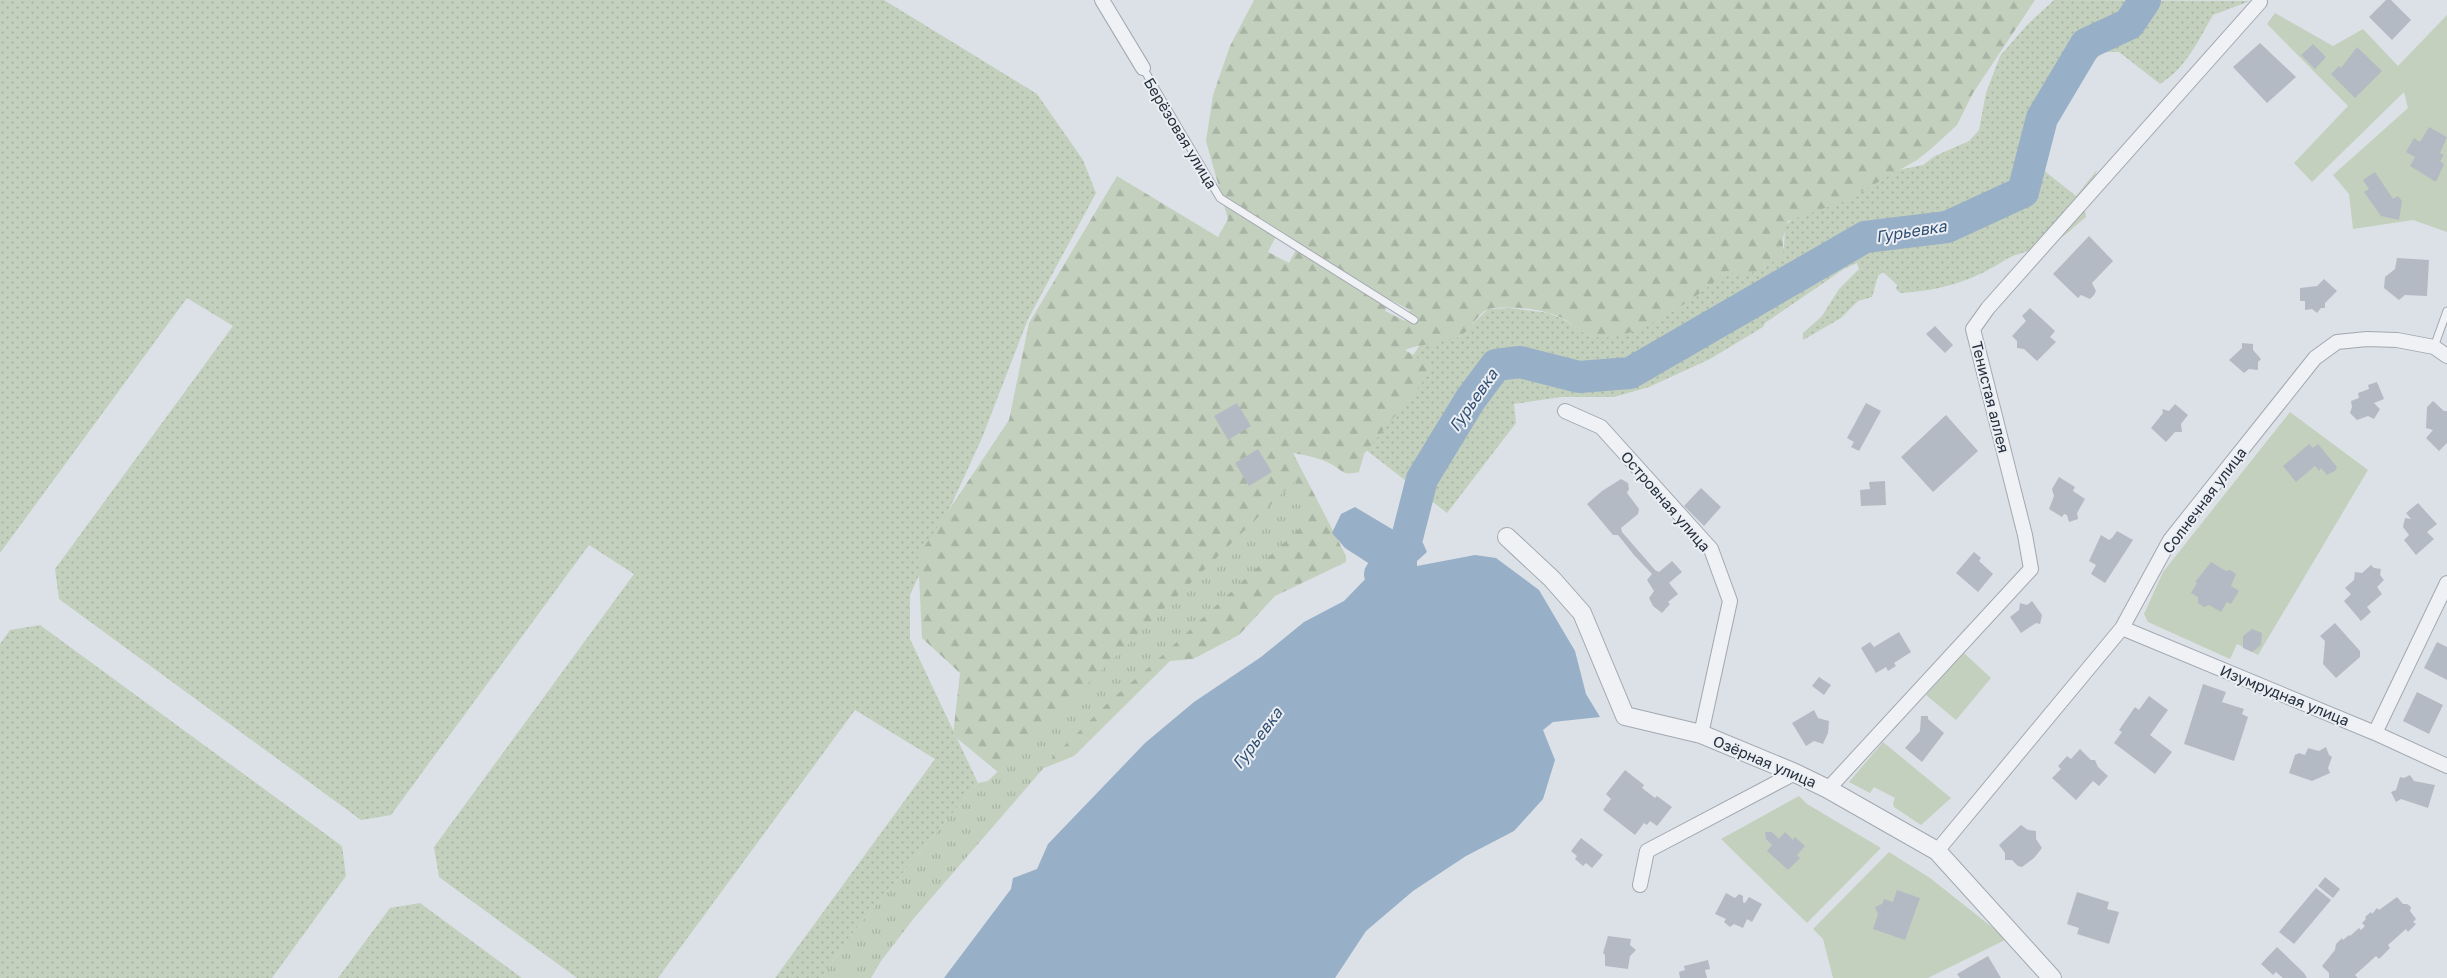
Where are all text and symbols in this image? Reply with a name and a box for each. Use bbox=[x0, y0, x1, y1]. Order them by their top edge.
street label: Берёзовая улица bbox=[1141, 74, 1221, 192]
water label: Гурьевка bbox=[1874, 215, 1949, 246]
street label: Тенистая аллея bbox=[1968, 339, 2014, 455]
water label: Гурьевка bbox=[1444, 364, 1502, 435]
street label: Солнечная улица bbox=[2158, 444, 2250, 556]
street label: Островная улица bbox=[1617, 447, 1715, 555]
street label: Изумрудная улица bbox=[2218, 661, 2352, 729]
water label: Гурьевка bbox=[1228, 703, 1287, 773]
street label: Озёрная улица bbox=[1710, 731, 1820, 791]

